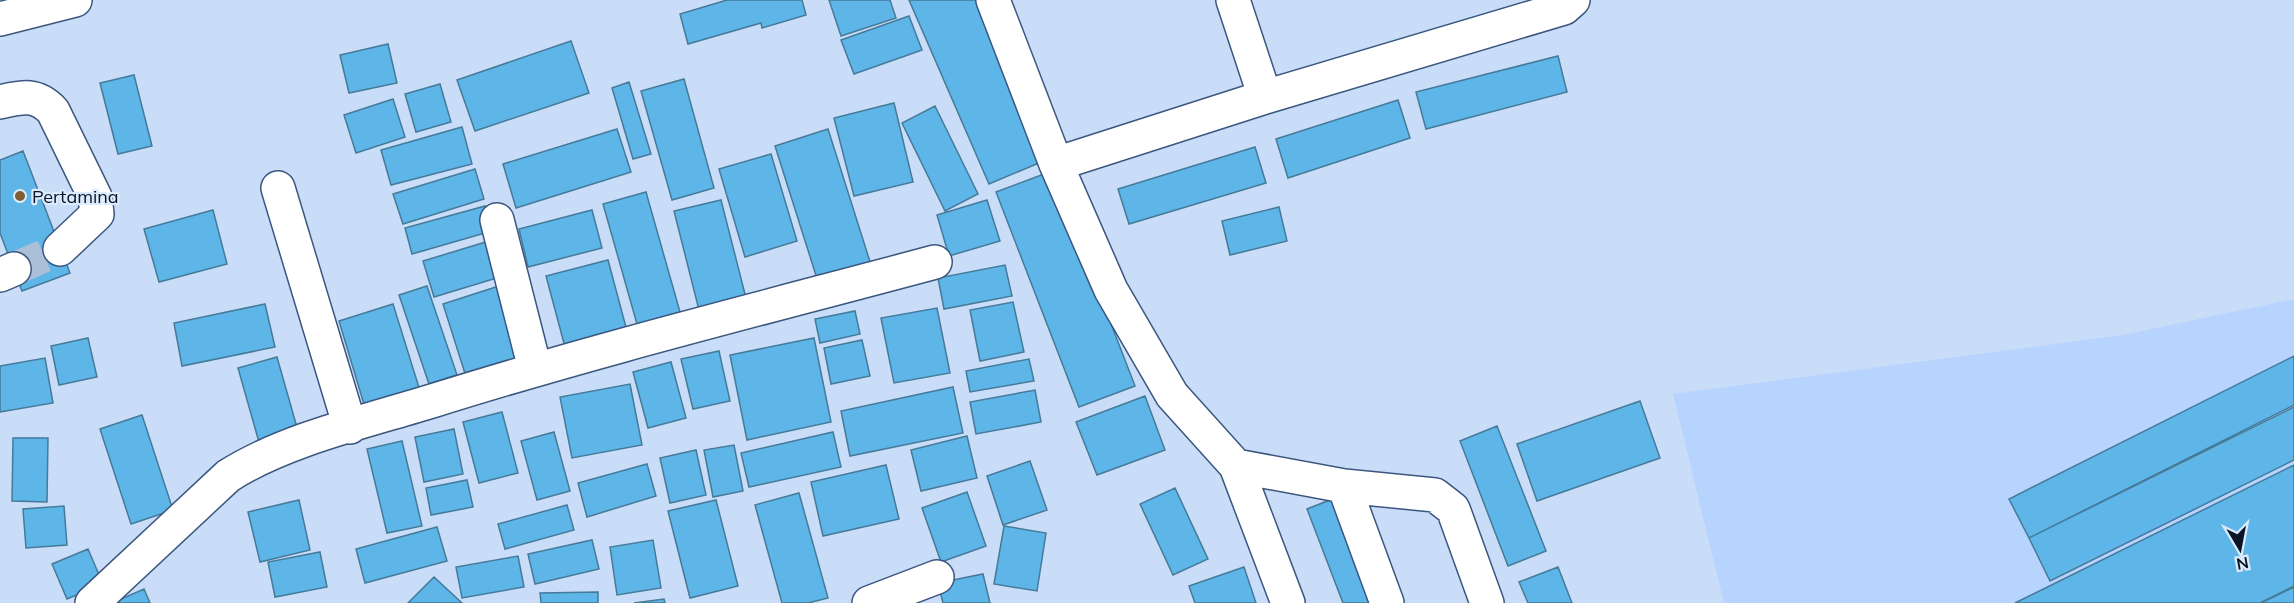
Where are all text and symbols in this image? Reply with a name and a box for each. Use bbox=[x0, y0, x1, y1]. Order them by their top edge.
place label: Pertamina bbox=[32, 185, 119, 208]
marker: Pertamina bbox=[13, 189, 27, 203]
north arrow bbox=[2210, 519, 2270, 579]
text: N bbox=[2235, 553, 2250, 575]

